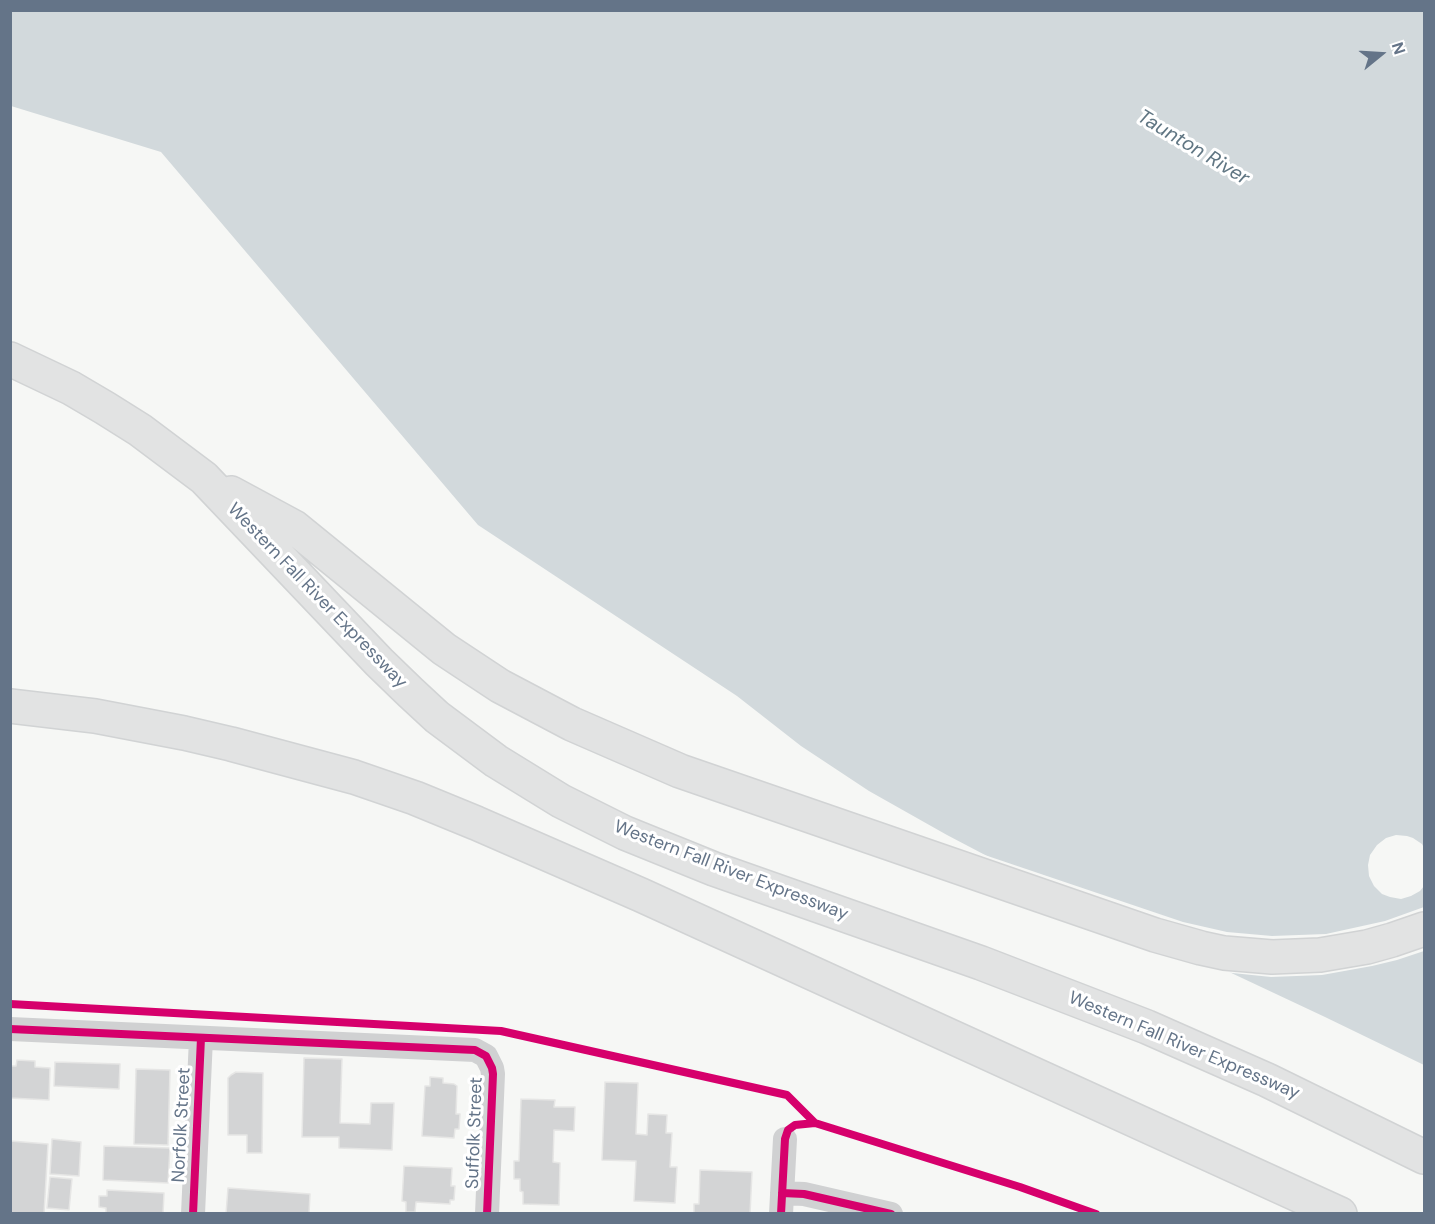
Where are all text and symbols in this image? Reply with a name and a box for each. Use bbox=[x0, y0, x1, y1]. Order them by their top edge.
north arrow bbox=[1351, 24, 1411, 84]
text: N bbox=[1387, 39, 1410, 57]
water label: Taunton River bbox=[1133, 105, 1253, 191]
street label: Western Fall River Expressway bbox=[223, 499, 411, 693]
street label: Western Fall River Expressway bbox=[611, 816, 851, 926]
street label: Western Fall River Expressway bbox=[1065, 987, 1303, 1105]
street label: Norfolk Street bbox=[168, 1067, 196, 1183]
street label: Suffolk Street bbox=[462, 1077, 488, 1189]

